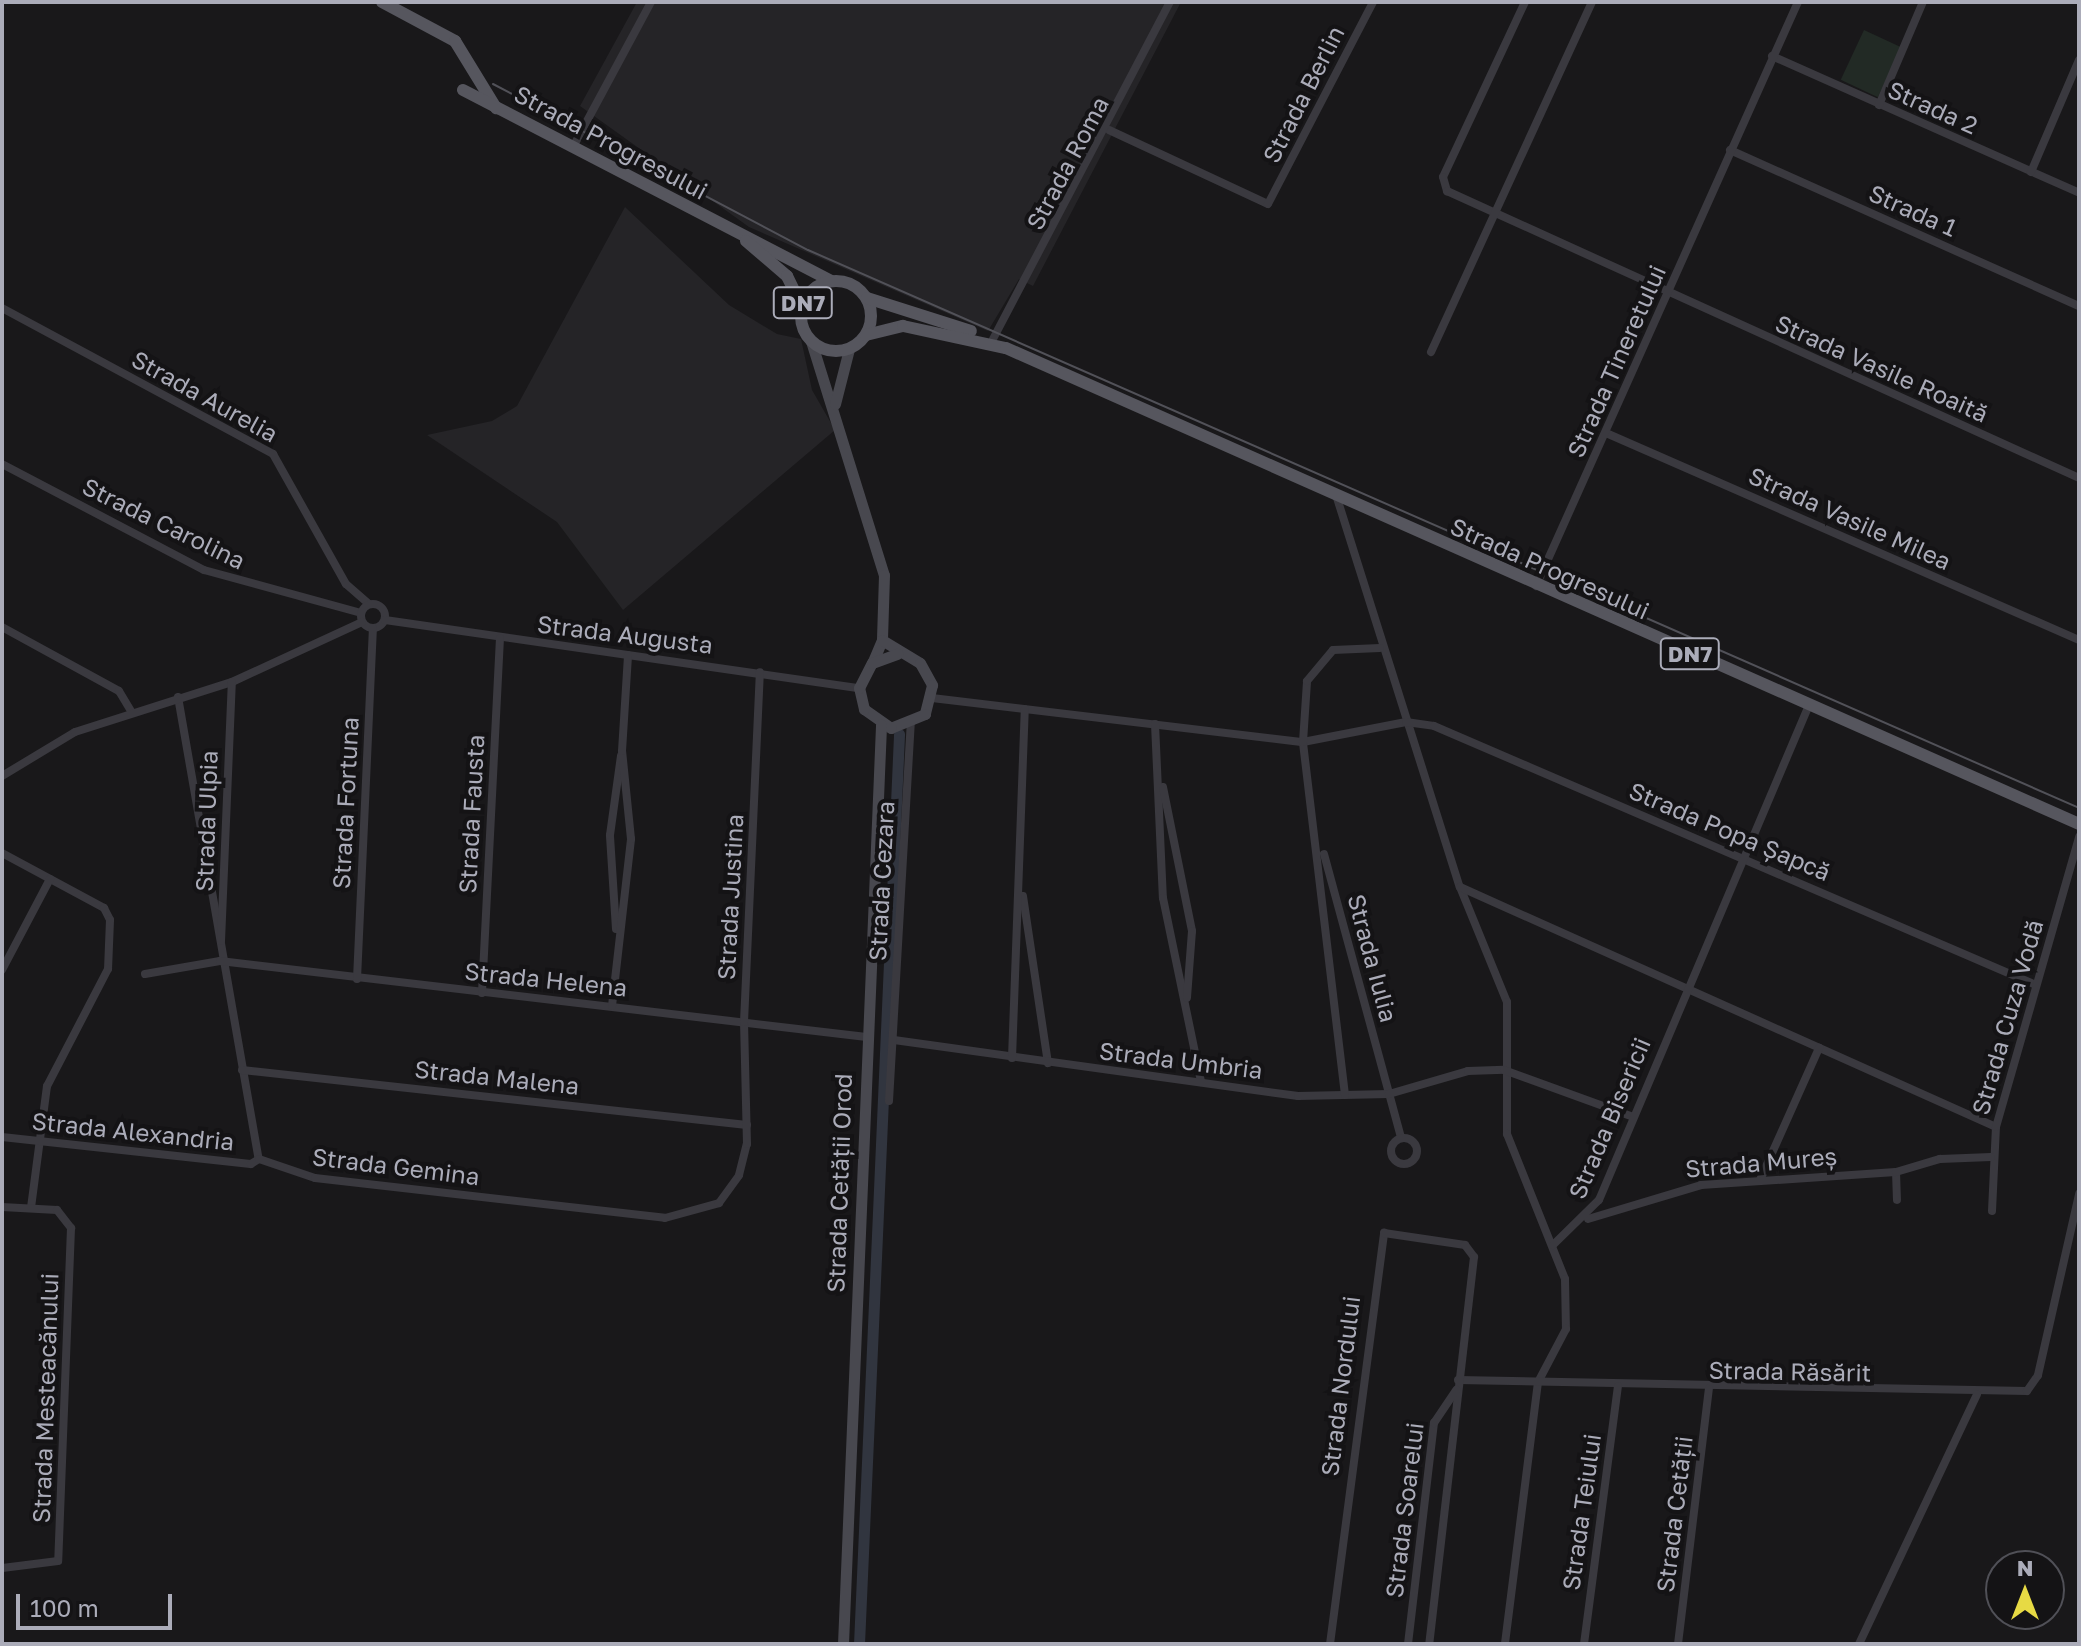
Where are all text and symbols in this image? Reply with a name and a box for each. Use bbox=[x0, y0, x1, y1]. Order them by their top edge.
street label: Strada Berlin bbox=[1256, 21, 1350, 167]
street label: Strada 2 bbox=[1884, 74, 1982, 140]
street label: Strada Progresului bbox=[510, 79, 712, 205]
street label: Strada Roma bbox=[1020, 91, 1114, 235]
street label: Strada 1 bbox=[1865, 178, 1961, 242]
street label: Strada Tineretului bbox=[1561, 260, 1671, 462]
road number: DN7 bbox=[771, 285, 835, 321]
street label: Strada Vasile Roaită bbox=[1771, 308, 1993, 428]
street label: Strada Aurelia bbox=[127, 344, 283, 448]
street label: Strada Vasile Milea bbox=[1744, 460, 1956, 576]
street label: Strada Carolina bbox=[78, 471, 250, 575]
street label: Strada Progresului bbox=[1446, 511, 1654, 625]
street label: Strada Augusta bbox=[536, 609, 714, 659]
road number: DN7 bbox=[1658, 636, 1722, 672]
street label: Strada Fortuna bbox=[326, 716, 364, 890]
street label: Strada Fausta bbox=[452, 734, 490, 894]
street label: Strada Ulpia bbox=[189, 750, 223, 892]
street label: Strada Popa Șapcă bbox=[1625, 776, 1835, 886]
street label: Strada Cezara bbox=[862, 800, 900, 962]
street label: Strada Justina bbox=[711, 813, 749, 981]
street label: Strada Iulia bbox=[1342, 891, 1404, 1025]
street label: Strada Cuza Vodă bbox=[1965, 916, 2049, 1118]
street label: Strada Helena bbox=[463, 956, 629, 1002]
street label: Strada Bisericii bbox=[1562, 1033, 1656, 1203]
street label: Strada Umbria bbox=[1098, 1036, 1264, 1084]
street label: Strada Malena bbox=[413, 1054, 581, 1100]
street label: Strada Cetății Orod bbox=[821, 1073, 857, 1293]
street label: Strada Alexandria bbox=[30, 1106, 236, 1156]
street label: Strada Gemina bbox=[311, 1141, 481, 1191]
street label: Strada Mureș bbox=[1684, 1141, 1838, 1183]
street label: Strada Mesteacănului bbox=[26, 1272, 64, 1524]
street label: Strada Nordului bbox=[1315, 1294, 1365, 1478]
street label: Strada Răsărit bbox=[1708, 1355, 1872, 1387]
street label: Strada Soarelui bbox=[1379, 1421, 1429, 1599]
street label: Strada Teiului bbox=[1556, 1432, 1606, 1592]
street label: Strada Cetății bbox=[1650, 1434, 1698, 1594]
north arrow bbox=[1985, 1550, 2065, 1630]
text: N bbox=[2017, 1554, 2033, 1581]
scale bar bbox=[20, 1578, 176, 1628]
text: 100 m bbox=[30, 1593, 99, 1622]

